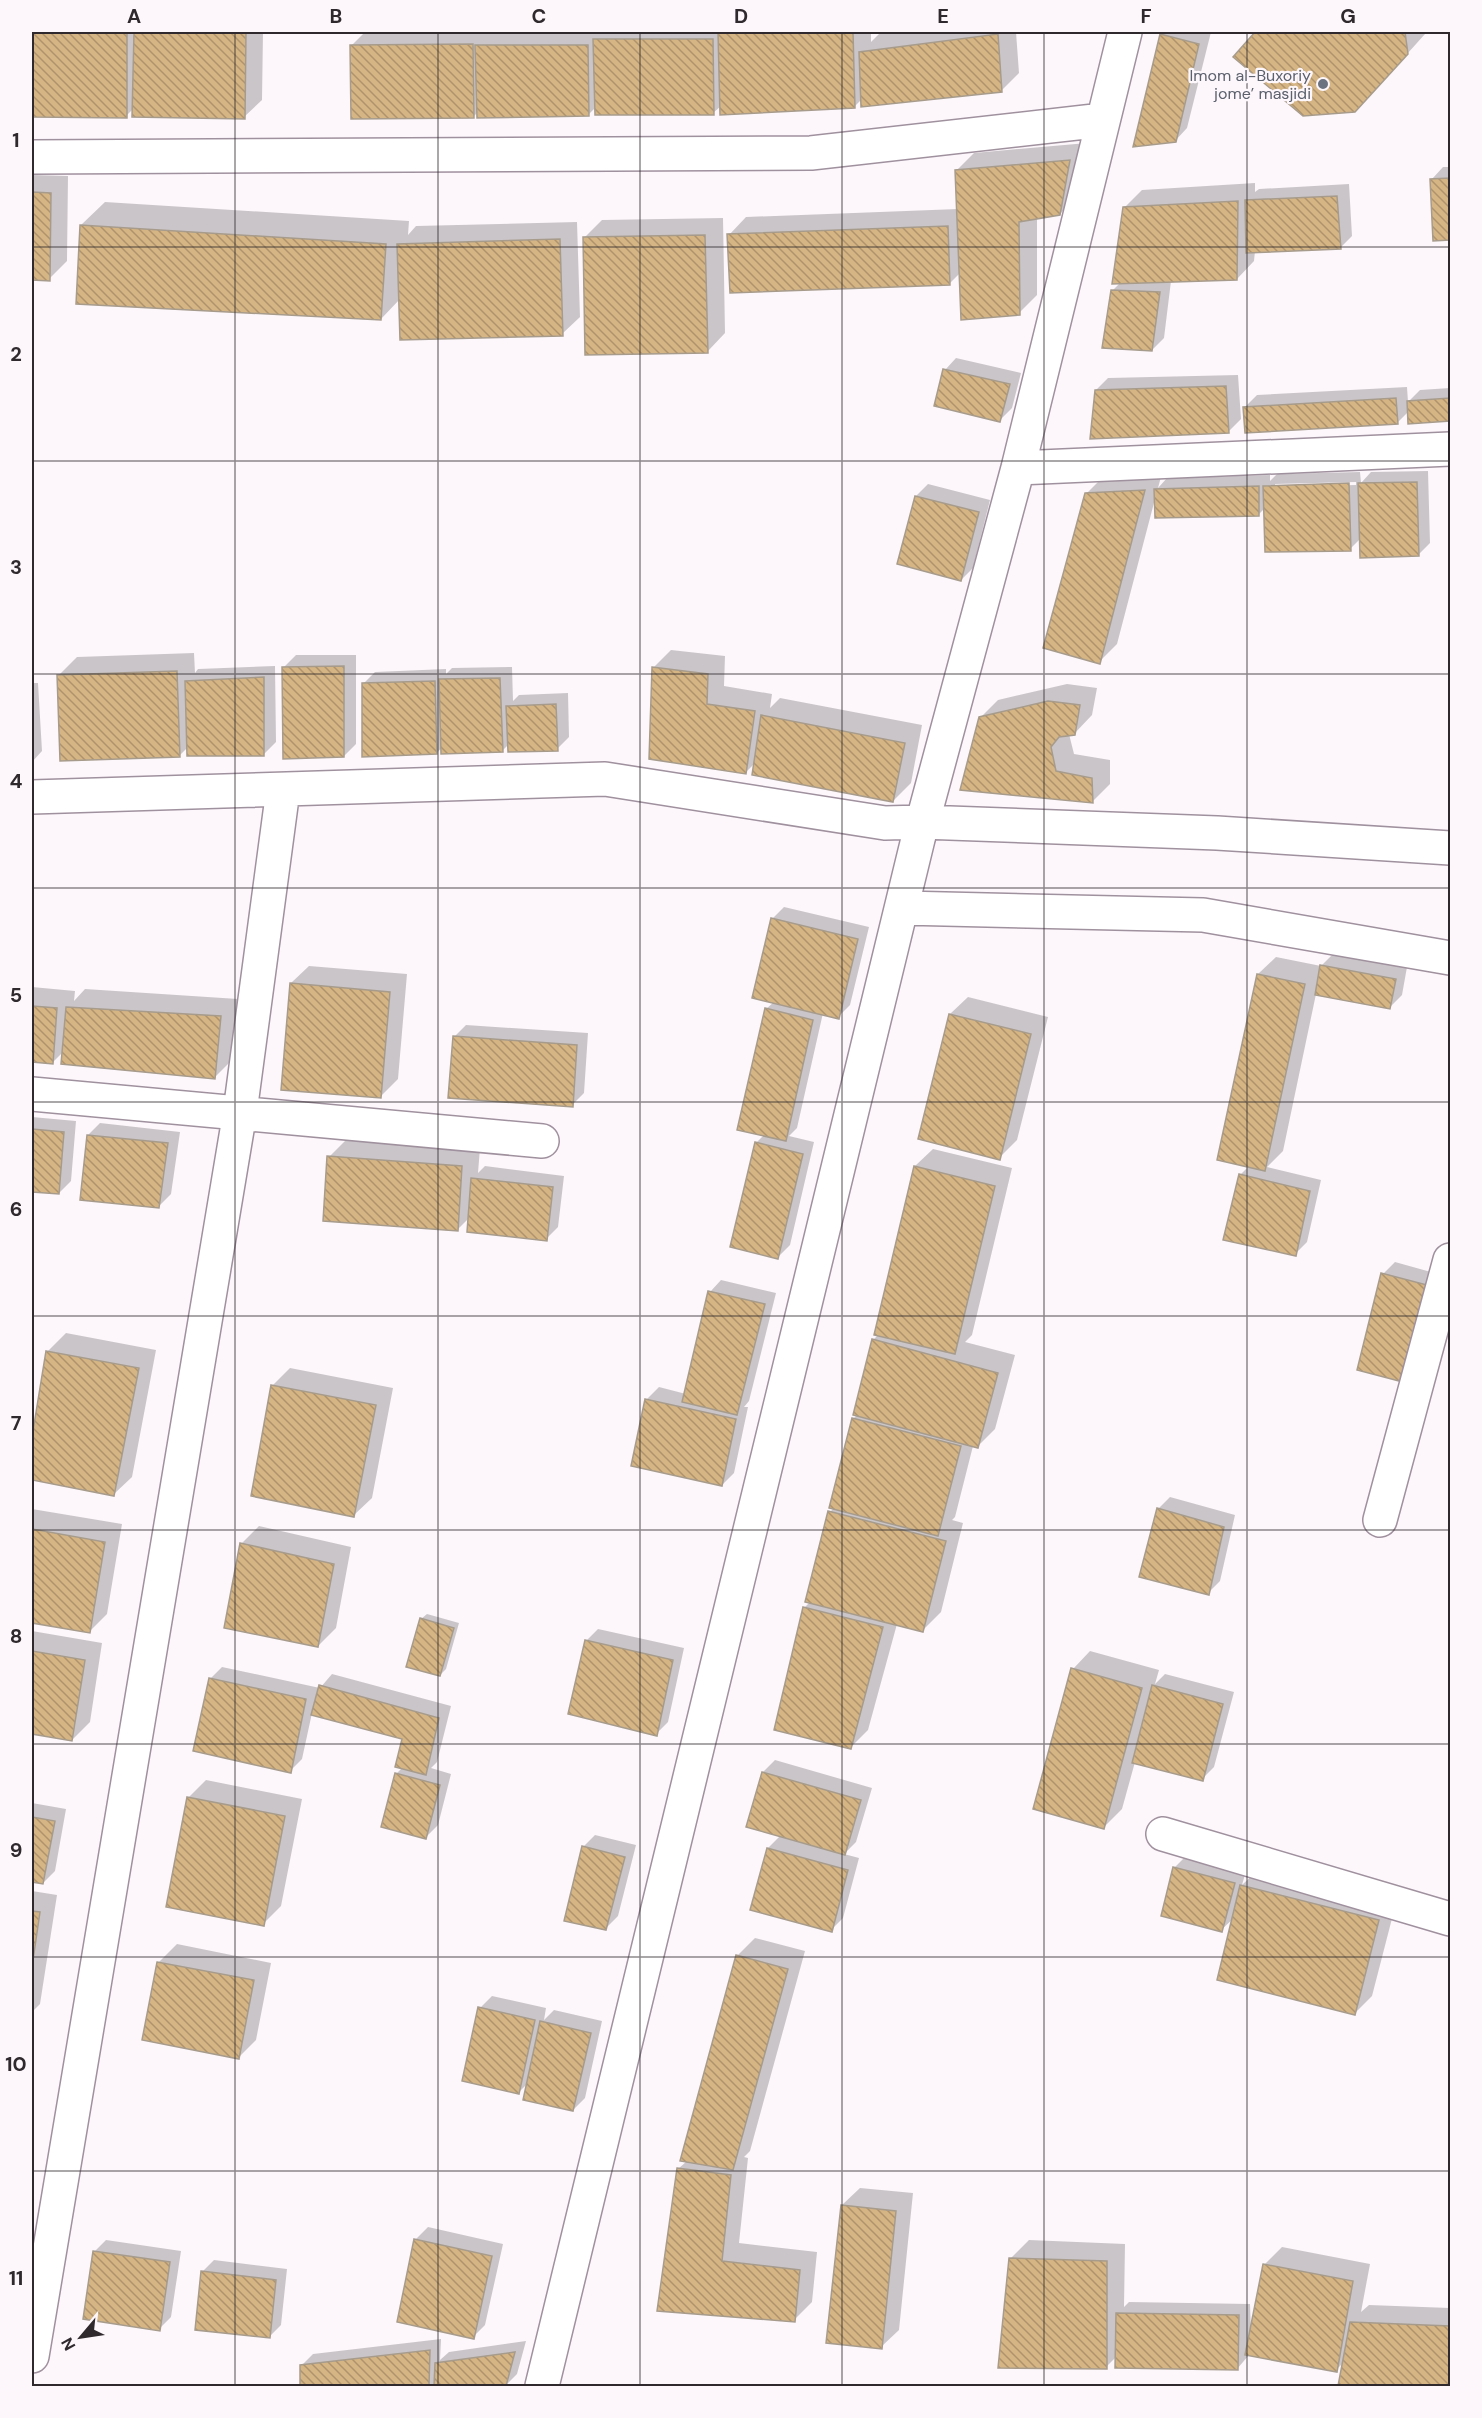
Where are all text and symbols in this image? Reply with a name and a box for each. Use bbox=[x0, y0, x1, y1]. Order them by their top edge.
text: A bbox=[127, 3, 141, 29]
text: B bbox=[330, 3, 342, 29]
text: C bbox=[532, 3, 546, 29]
text: D bbox=[734, 3, 748, 29]
text: E bbox=[937, 3, 949, 29]
text: F bbox=[1140, 3, 1152, 29]
text: G bbox=[1340, 3, 1356, 29]
place label: Imom al-Buxoriy jome’ masjidi bbox=[1190, 65, 1311, 104]
marker: Imom al-Buxoriy jome’ masjidi bbox=[1316, 77, 1330, 91]
text: 1 bbox=[12, 127, 20, 153]
text: 2 bbox=[10, 341, 22, 367]
text: 3 bbox=[10, 554, 22, 580]
text: 4 bbox=[10, 768, 23, 794]
text: 5 bbox=[10, 982, 22, 1008]
text: 6 bbox=[10, 1196, 22, 1222]
text: 7 bbox=[11, 1410, 22, 1436]
text: 8 bbox=[10, 1623, 22, 1649]
text: 9 bbox=[10, 1837, 22, 1863]
text: 10 bbox=[5, 2051, 27, 2077]
text: 11 bbox=[9, 2265, 23, 2291]
north arrow bbox=[51, 2307, 111, 2367]
text: N bbox=[56, 2334, 80, 2354]

